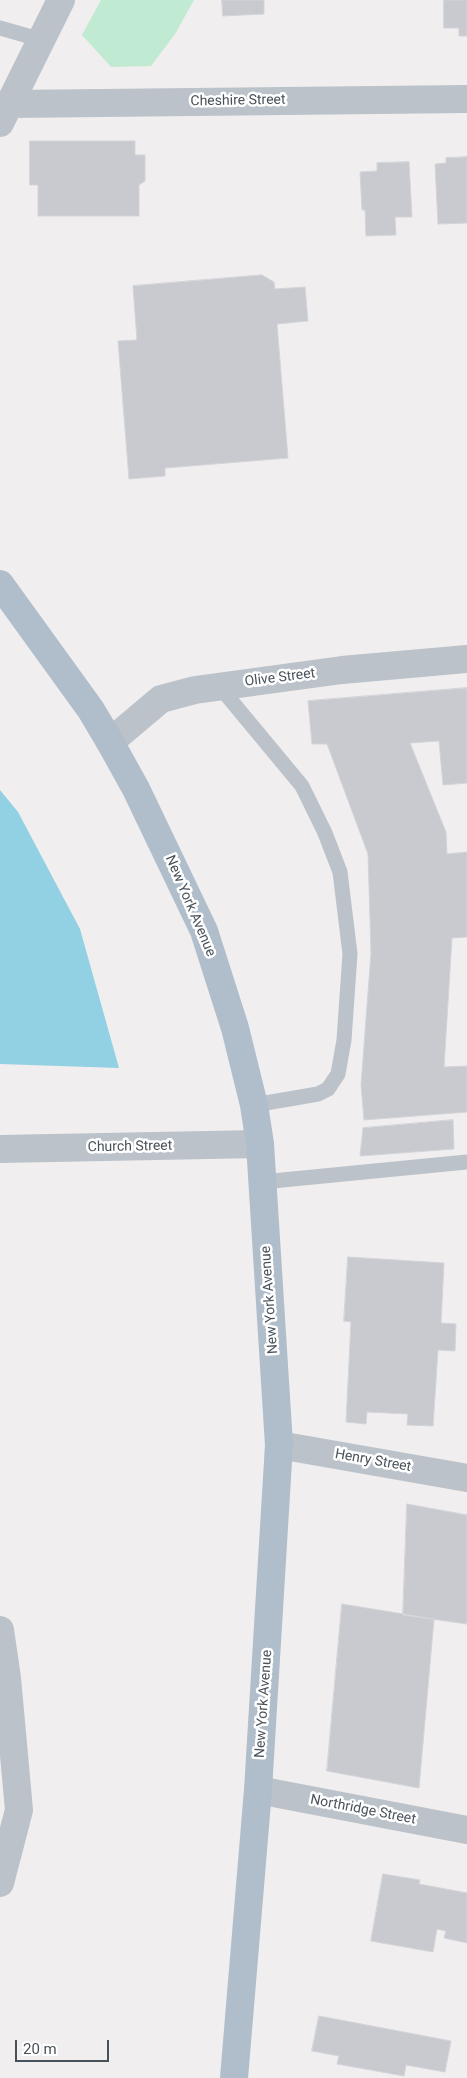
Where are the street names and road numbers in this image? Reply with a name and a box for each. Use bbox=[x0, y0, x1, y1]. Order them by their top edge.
street label: Cheshire Street bbox=[190, 92, 286, 110]
street label: Olive Street bbox=[244, 665, 316, 691]
street label: New York Avenue bbox=[161, 853, 219, 959]
street label: Church Street bbox=[88, 1138, 172, 1156]
street label: New York Avenue bbox=[258, 1245, 282, 1355]
street label: Henry Street bbox=[334, 1446, 412, 1476]
street label: New York Avenue bbox=[252, 1649, 276, 1759]
street label: Northridge Street bbox=[309, 1792, 417, 1828]

